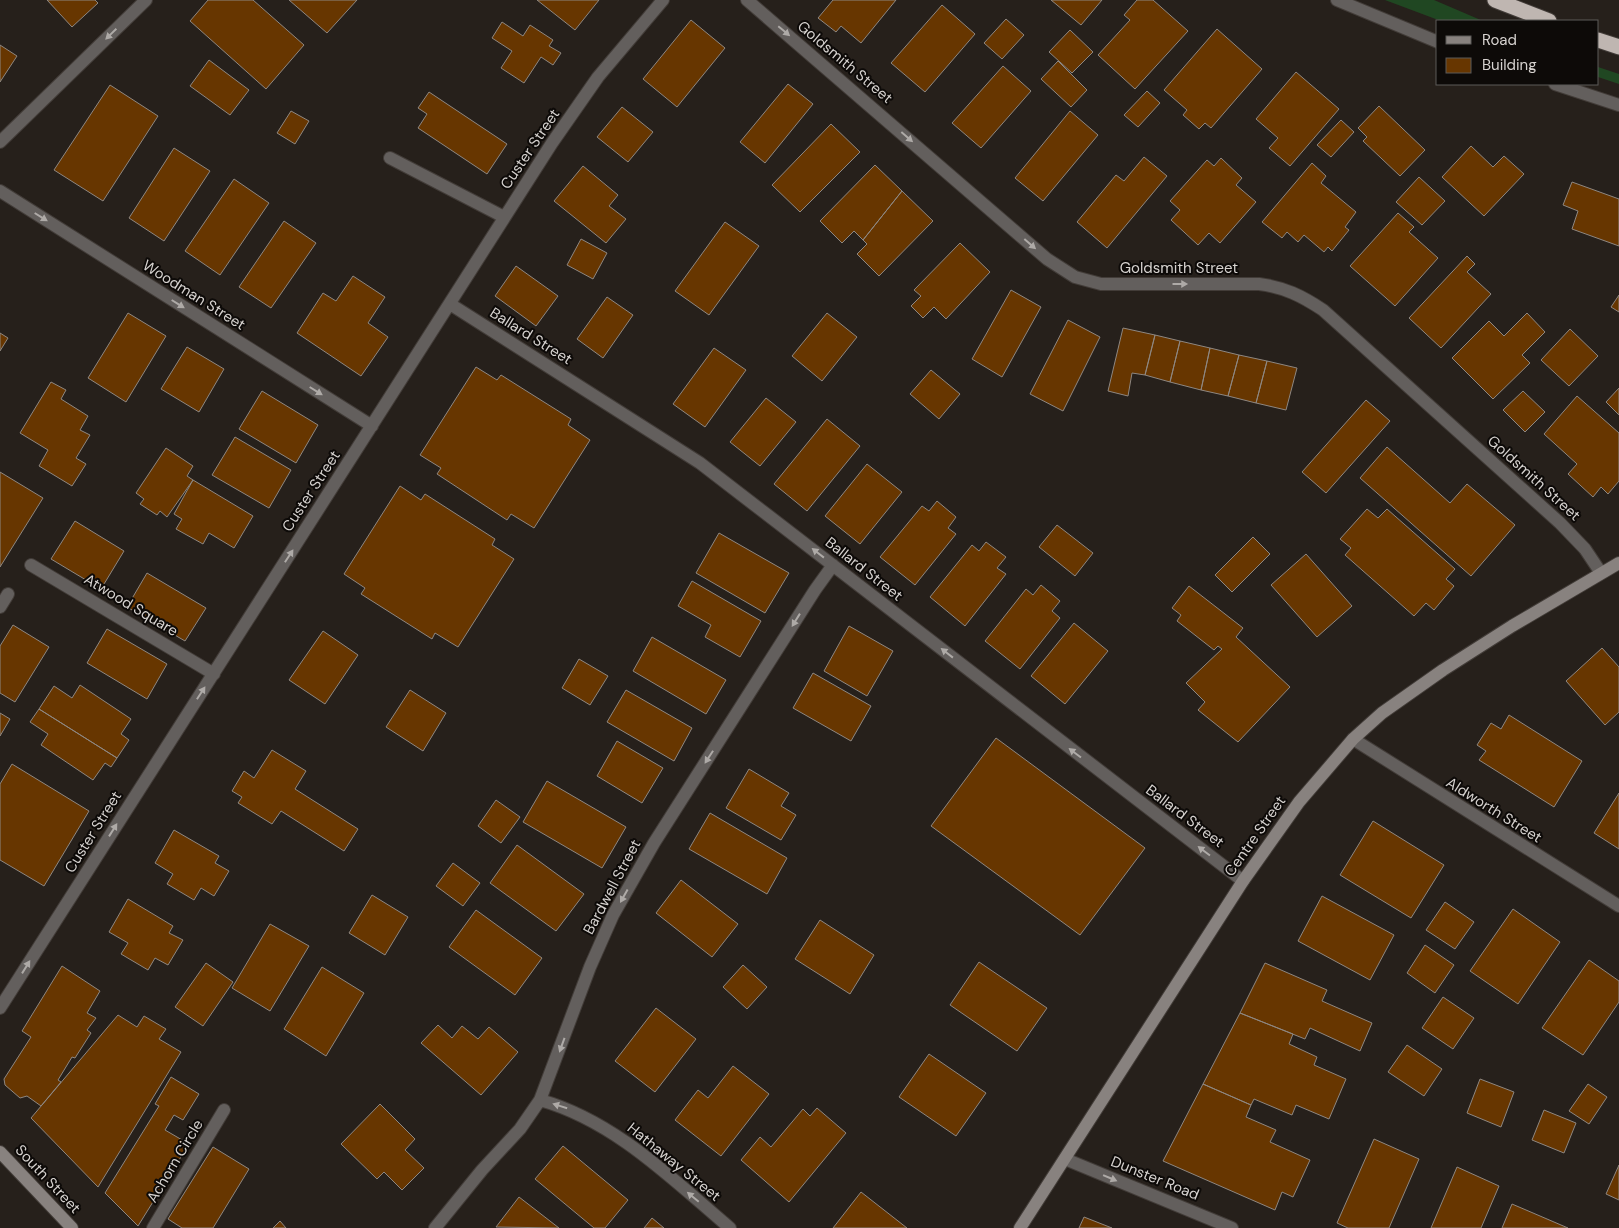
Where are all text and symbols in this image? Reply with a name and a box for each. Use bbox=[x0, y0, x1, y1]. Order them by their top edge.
street label: Goldsmith Street bbox=[793, 16, 897, 108]
legend bbox=[1436, 20, 1599, 85]
one-way arrow bbox=[777, 26, 790, 37]
one-way arrow bbox=[105, 28, 117, 40]
text: Road bbox=[1482, 30, 1517, 50]
text: Building bbox=[1482, 55, 1537, 75]
street label: Custer Street bbox=[496, 105, 564, 193]
one-way arrow bbox=[901, 131, 913, 143]
one-way arrow bbox=[35, 212, 48, 222]
one-way arrow bbox=[1023, 238, 1035, 250]
street label: Woodman Street bbox=[139, 255, 249, 335]
street label: Goldsmith Street bbox=[1120, 258, 1238, 278]
one-way arrow bbox=[1172, 280, 1188, 288]
one-way arrow bbox=[172, 300, 185, 309]
street label: Ballard Street bbox=[486, 303, 576, 369]
one-way arrow bbox=[309, 386, 322, 395]
street label: Goldsmith Street bbox=[1483, 431, 1585, 525]
street label: Custer Street bbox=[277, 447, 345, 535]
street label: Ballard Street bbox=[821, 532, 907, 606]
one-way arrow bbox=[812, 548, 825, 559]
one-way arrow bbox=[284, 550, 293, 563]
street label: Atwood Square bbox=[80, 569, 182, 641]
one-way arrow bbox=[791, 613, 800, 626]
one-way arrow bbox=[941, 648, 954, 659]
one-way arrow bbox=[196, 687, 206, 700]
one-way arrow bbox=[1069, 747, 1082, 758]
one-way arrow bbox=[704, 750, 713, 763]
street label: Aldworth Street bbox=[1442, 773, 1546, 848]
street label: Ballard Street bbox=[1142, 780, 1228, 852]
street label: Custer Street bbox=[60, 787, 126, 877]
street label: Centre Street bbox=[1220, 792, 1290, 880]
one-way arrow bbox=[108, 823, 118, 836]
street label: Bardwell Street bbox=[579, 836, 645, 938]
one-way arrow bbox=[1197, 846, 1211, 856]
one-way arrow bbox=[620, 889, 629, 902]
one-way arrow bbox=[22, 961, 31, 974]
one-way arrow bbox=[558, 1038, 565, 1053]
one-way arrow bbox=[552, 1101, 567, 1109]
street label: Achorn Circle bbox=[142, 1116, 208, 1206]
street label: Hathaway Street bbox=[623, 1118, 725, 1206]
street label: South Street bbox=[11, 1140, 85, 1218]
street label: Dunster Road bbox=[1108, 1151, 1202, 1205]
one-way arrow bbox=[1103, 1174, 1117, 1182]
one-way arrow bbox=[687, 1191, 700, 1202]

